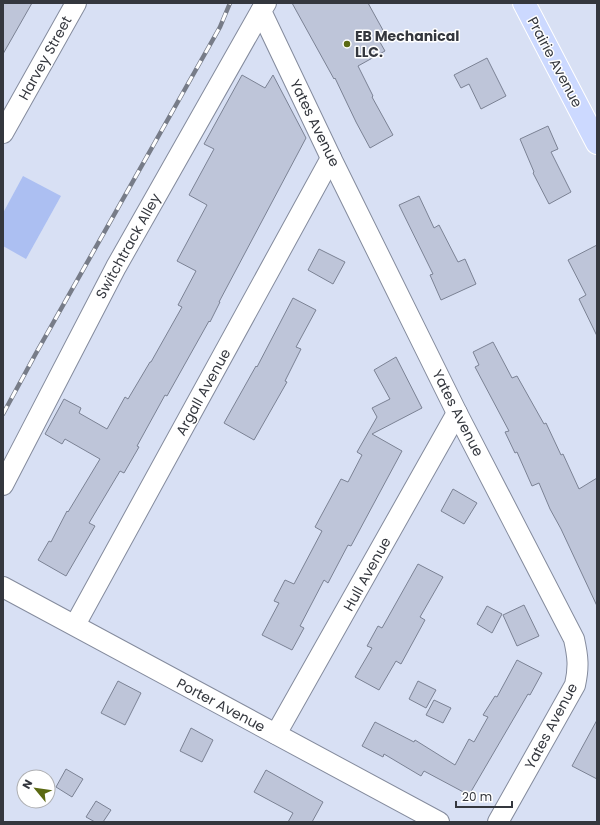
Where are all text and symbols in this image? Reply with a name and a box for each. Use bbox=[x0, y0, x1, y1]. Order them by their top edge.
street label: Harvey Street bbox=[14, 12, 76, 104]
street label: Prairie Avenue bbox=[523, 13, 587, 111]
place label: EB Mechanical LLC. bbox=[355, 26, 459, 62]
marker: EB Mechanical LLC. bbox=[342, 39, 352, 49]
street label: Yates Avenue bbox=[285, 76, 345, 170]
street label: Switchtrack Alley bbox=[91, 190, 165, 302]
street label: Argall Avenue bbox=[171, 345, 235, 439]
street label: Yates Avenue bbox=[428, 366, 489, 460]
street label: Hull Avenue bbox=[338, 533, 396, 615]
street label: Porter Avenue bbox=[173, 673, 269, 737]
street label: Yates Avenue bbox=[520, 679, 582, 773]
north arrow bbox=[16, 769, 56, 809]
text: N bbox=[18, 777, 36, 792]
scale bar bbox=[456, 783, 512, 809]
text: 20 m bbox=[462, 788, 492, 805]

